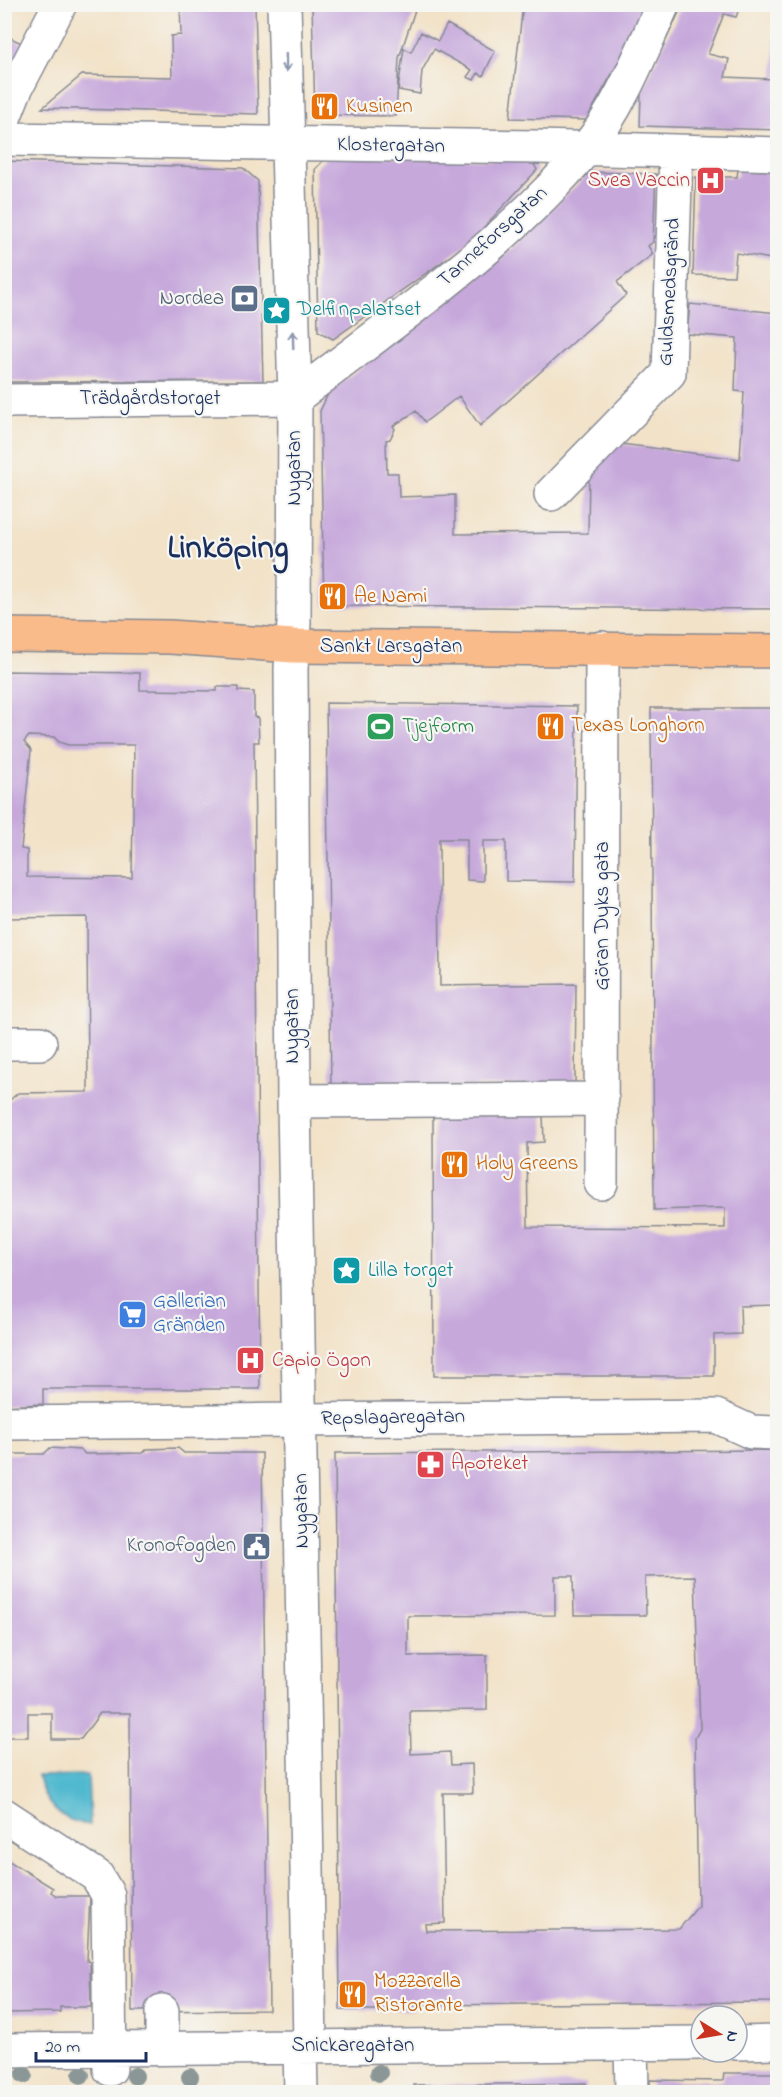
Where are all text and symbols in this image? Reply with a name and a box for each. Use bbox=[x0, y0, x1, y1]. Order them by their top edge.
one-way arrow bbox=[280, 52, 291, 72]
restaurant icon: Kusinen bbox=[309, 91, 341, 123]
place label: Kusinen bbox=[346, 92, 413, 122]
street label: Klostergatan bbox=[337, 130, 445, 164]
hospital icon: Svea Vaccin bbox=[695, 165, 727, 197]
place label: Svea Vaccin bbox=[588, 166, 690, 196]
street label: Tanneforsgatan bbox=[431, 179, 556, 296]
street label: Guldsmedsgränd bbox=[651, 217, 691, 367]
bank icon: Nordea bbox=[229, 283, 261, 315]
place label: Nordea bbox=[160, 284, 224, 314]
place icon: Delfinpalatset bbox=[260, 294, 292, 326]
place label: Delfinpalatset bbox=[296, 295, 421, 325]
one-way arrow bbox=[288, 330, 299, 350]
street label: Trädgårdstorget bbox=[79, 384, 221, 416]
street label: Nygatan bbox=[280, 430, 312, 506]
district label: Linköping bbox=[167, 525, 289, 574]
restaurant icon: Ae Nami bbox=[317, 581, 349, 613]
place label: Ae Nami bbox=[354, 582, 427, 612]
street label: Sankt Larsgatan bbox=[320, 632, 462, 664]
restaurant icon: Texas Longhorn bbox=[534, 710, 566, 742]
sports icon: Tjejform bbox=[365, 711, 397, 743]
place label: Texas Longhorn bbox=[571, 711, 705, 743]
place label: Tjejform bbox=[402, 712, 474, 742]
street label: Göran Dyks gata bbox=[588, 842, 620, 990]
street label: Nygatan bbox=[278, 988, 310, 1064]
restaurant icon: Holy Greens bbox=[439, 1148, 471, 1180]
place label: Holy Greens bbox=[476, 1149, 578, 1181]
place icon: Lilla torget bbox=[331, 1255, 363, 1287]
place label: Lilla torget bbox=[368, 1256, 454, 1288]
place label: Gallerian Gränden bbox=[153, 1287, 226, 1341]
supermarket icon: Gallerian Gränden bbox=[116, 1298, 148, 1330]
hospital icon: Capio Ögon bbox=[235, 1345, 267, 1377]
place label: Capio Ögon bbox=[272, 1346, 371, 1378]
street label: Repslagaregatan bbox=[321, 1402, 465, 1436]
pharmacy icon: Apoteket bbox=[414, 1448, 446, 1480]
place label: Apoteket bbox=[451, 1449, 528, 1479]
street label: Nygatan bbox=[286, 1473, 320, 1549]
public building icon: Kronofogden bbox=[241, 1530, 273, 1562]
place label: Kronofogden bbox=[127, 1531, 236, 1563]
place label: Mozzarella Ristorante bbox=[374, 1967, 463, 2021]
restaurant icon: Mozzarella Ristorante bbox=[337, 1978, 369, 2010]
north arrow bbox=[689, 2004, 749, 2064]
scale bar bbox=[36, 2025, 146, 2063]
text: N bbox=[719, 2029, 745, 2044]
street label: Snickaregatan bbox=[292, 2031, 414, 2063]
text: 20 m bbox=[45, 2035, 80, 2061]

